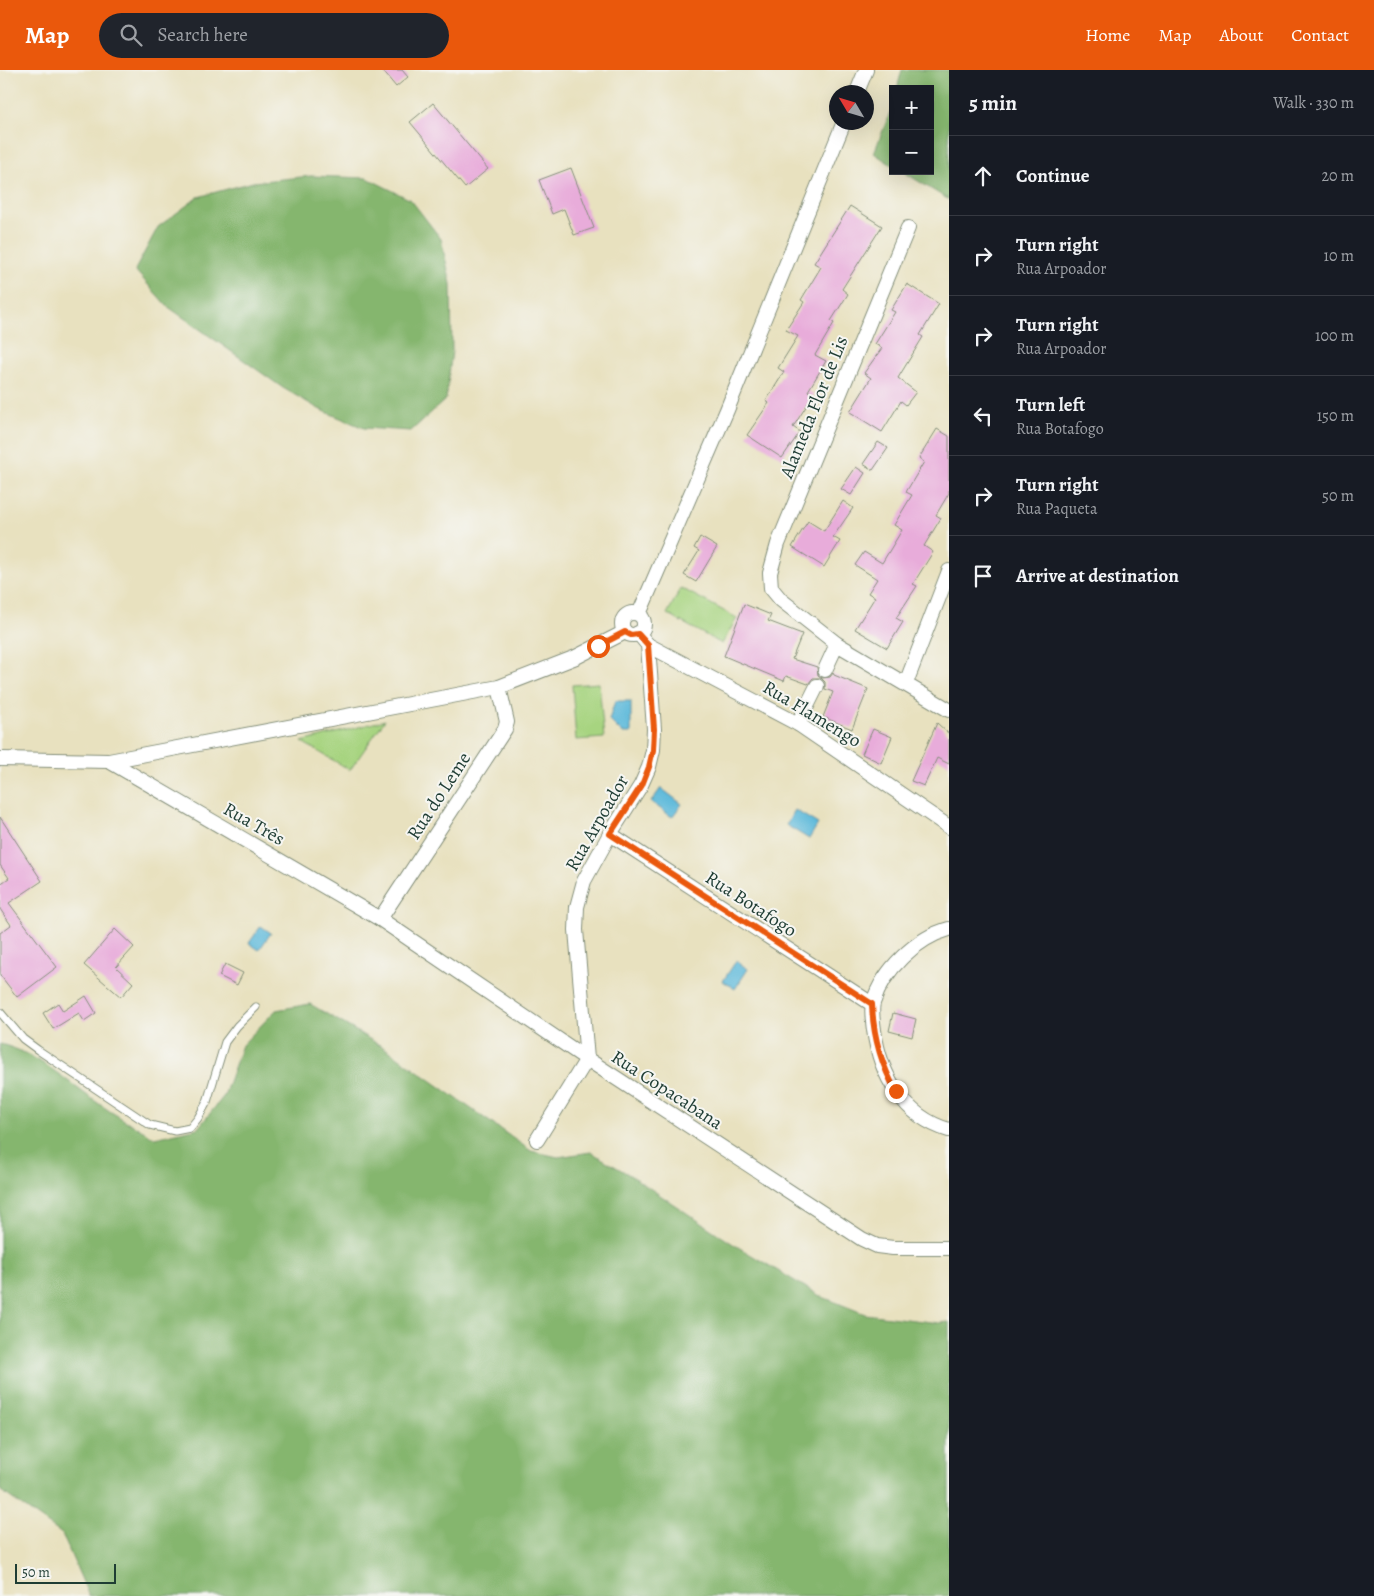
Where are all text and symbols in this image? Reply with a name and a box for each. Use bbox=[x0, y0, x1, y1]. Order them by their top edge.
search box bbox=[99, 13, 449, 58]
text: Map bbox=[25, 19, 69, 51]
icon: search bbox=[117, 21, 145, 49]
text: Search here bbox=[157, 22, 248, 48]
text: Home bbox=[1085, 23, 1130, 47]
text: Map bbox=[1158, 23, 1191, 47]
text: About bbox=[1219, 23, 1263, 47]
text: Contact bbox=[1291, 23, 1349, 47]
north arrow bbox=[829, 85, 874, 130]
map controls bbox=[889, 85, 934, 175]
button: + bbox=[889, 85, 934, 130]
text: 5 min bbox=[969, 89, 1017, 117]
text: Walk · 330 m bbox=[1273, 92, 1354, 114]
button: − bbox=[889, 130, 934, 175]
icon: ahead bbox=[969, 162, 997, 190]
text: Continue bbox=[1016, 163, 1090, 189]
text: 20 m bbox=[1321, 165, 1354, 187]
text: Turn right bbox=[1016, 232, 1098, 258]
icon: right bbox=[969, 242, 997, 270]
text: 10 m bbox=[1324, 245, 1354, 267]
text: Rua Arpoador bbox=[1016, 258, 1106, 280]
text: Turn right bbox=[1016, 312, 1098, 338]
icon: right bbox=[969, 322, 997, 350]
text: 100 m bbox=[1315, 325, 1354, 347]
street label: Alameda Flor de Lis bbox=[773, 332, 854, 483]
text: Rua Arpoador bbox=[1016, 338, 1106, 360]
text: Turn left bbox=[1016, 392, 1085, 418]
icon: left bbox=[969, 402, 997, 430]
text: 150 m bbox=[1317, 405, 1354, 427]
text: Rua Botafogo bbox=[1016, 418, 1104, 440]
text: Turn right bbox=[1016, 472, 1098, 498]
icon: right bbox=[969, 482, 997, 510]
text: 50 m bbox=[1322, 485, 1354, 507]
text: Rua Paqueta bbox=[1016, 498, 1097, 520]
icon: arrive bbox=[969, 562, 997, 590]
text: Arrive at destination bbox=[1016, 563, 1179, 589]
route start bbox=[587, 635, 610, 658]
street label: Rua Flamengo bbox=[758, 674, 866, 754]
street label: Rua do Leme bbox=[401, 747, 477, 845]
street label: Rua Arpoador bbox=[559, 770, 635, 876]
street label: Rua Três bbox=[218, 796, 290, 852]
street label: Rua Botafogo bbox=[700, 865, 802, 943]
street label: Rua Copacabana bbox=[606, 1044, 728, 1136]
route end bbox=[885, 1080, 908, 1103]
scale bar bbox=[15, 1561, 116, 1584]
text: 50 m bbox=[22, 1563, 50, 1582]

